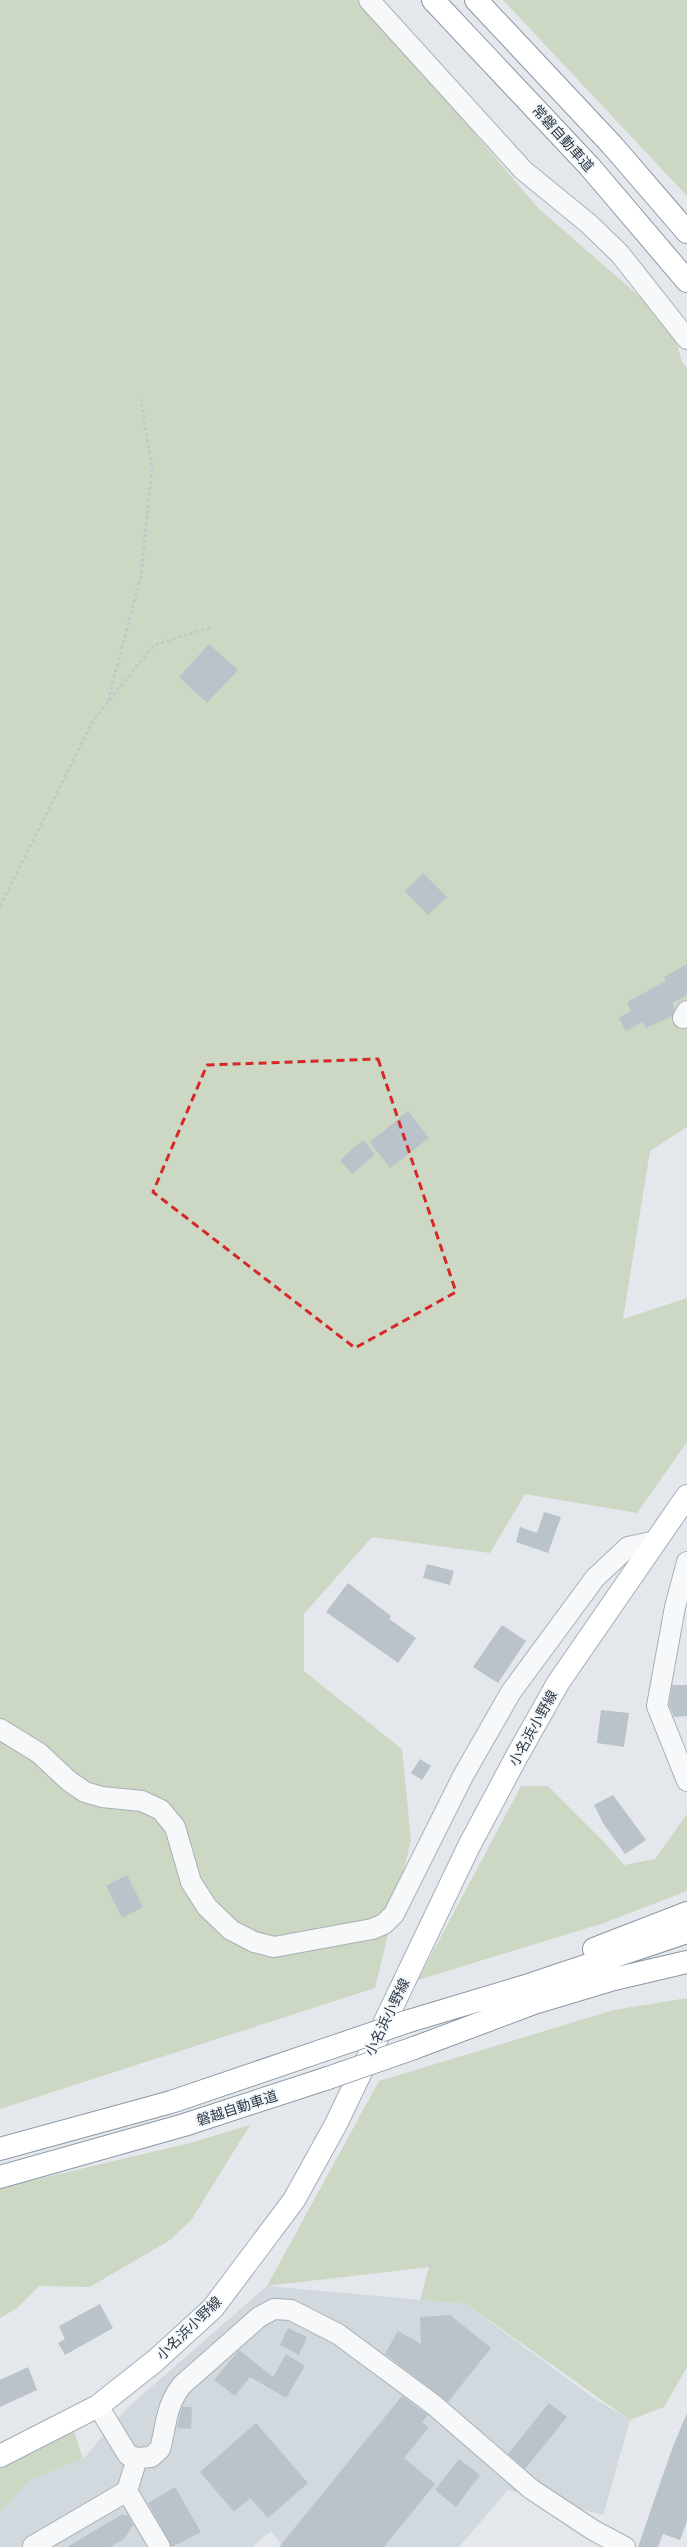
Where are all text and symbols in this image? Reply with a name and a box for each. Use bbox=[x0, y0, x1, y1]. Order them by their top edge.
street label: 常磐自動車道 bbox=[528, 101, 598, 175]
street label: 小名浜小野線 bbox=[505, 1687, 561, 1769]
street label: 小名浜小野線 bbox=[360, 1975, 414, 2059]
street label: 磐越自動車道 bbox=[194, 2086, 280, 2130]
street label: 小名浜小野線 bbox=[153, 2292, 225, 2364]

